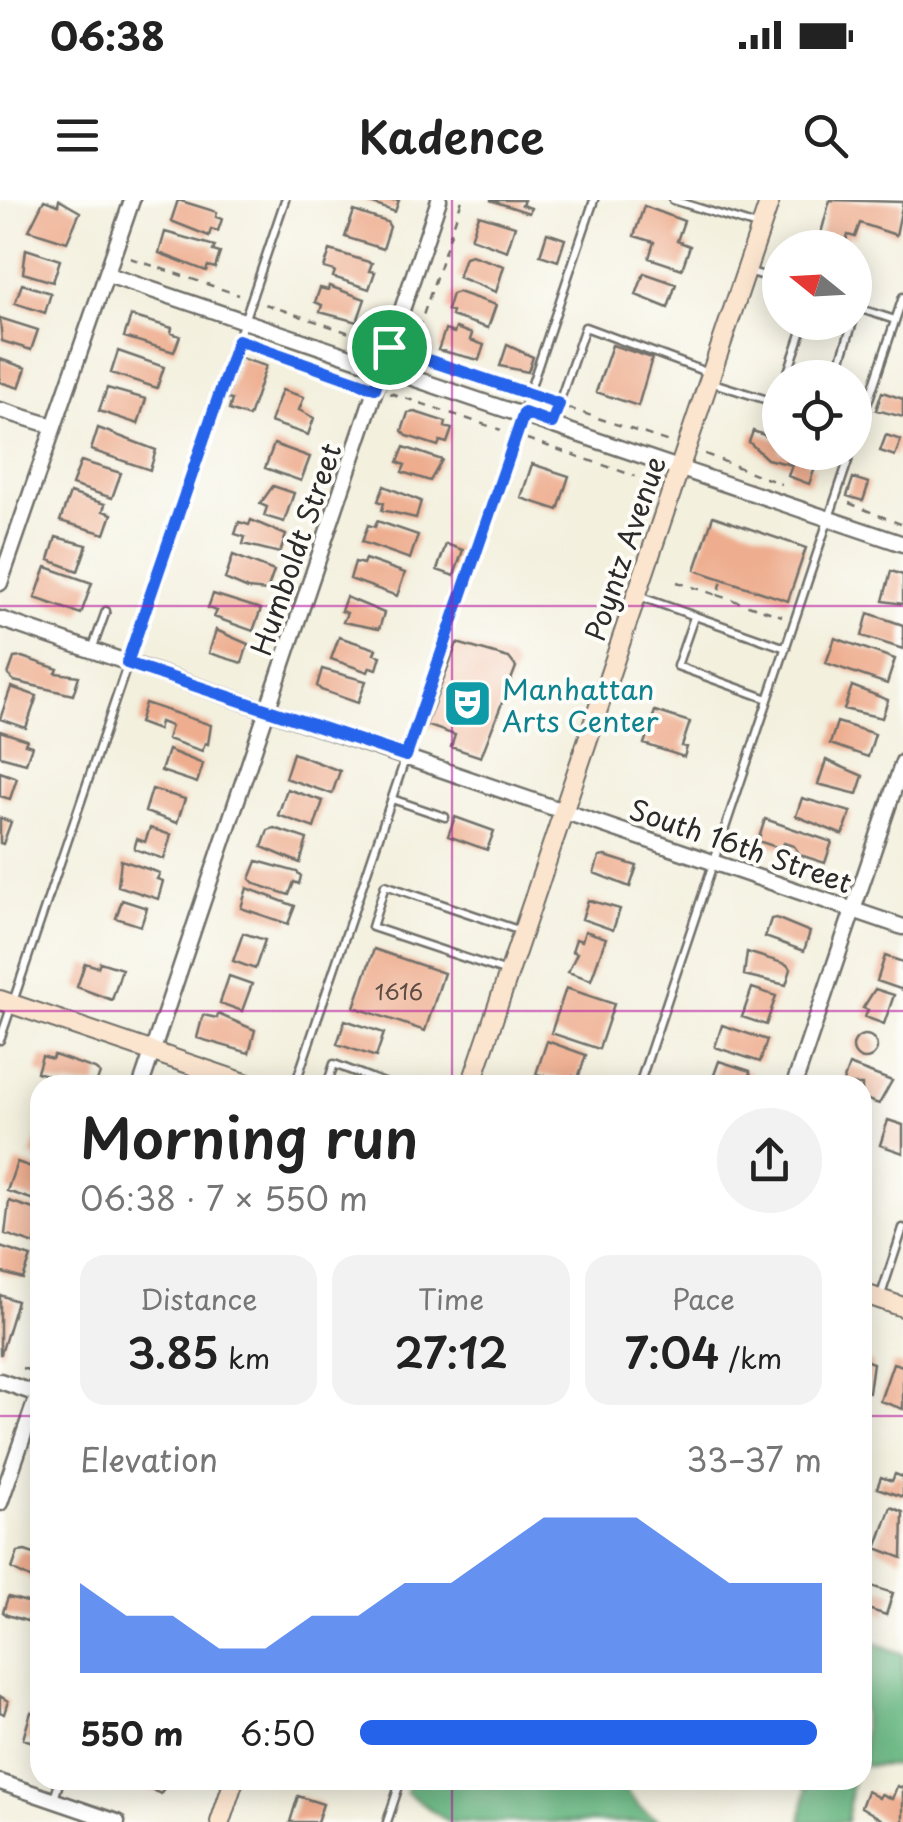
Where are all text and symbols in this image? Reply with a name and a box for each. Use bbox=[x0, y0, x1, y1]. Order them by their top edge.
text: 06:38 bbox=[50, 7, 165, 64]
text: Kadence bbox=[358, 101, 545, 169]
icon: menu bbox=[50, 108, 105, 163]
icon: search bbox=[798, 108, 853, 163]
north arrow bbox=[762, 230, 872, 340]
map controls bbox=[762, 230, 872, 470]
pin bbox=[347, 305, 432, 390]
icon: arrive bbox=[362, 320, 417, 375]
button: locate bbox=[762, 360, 872, 470]
street label: Humboldt Street bbox=[238, 437, 352, 661]
street label: Poyntz Avenue bbox=[572, 450, 676, 646]
place label: Manhattan Arts Center bbox=[502, 667, 659, 742]
theatre icon: Manhattan Arts Center bbox=[441, 678, 493, 730]
street label: South 16th Street bbox=[624, 787, 858, 903]
house number: 1616 bbox=[375, 974, 423, 1007]
text: Morning run bbox=[80, 1095, 418, 1178]
button: share bbox=[717, 1108, 822, 1213]
text: 06:38 · 7 × 550 m bbox=[80, 1174, 368, 1222]
text: Distance bbox=[140, 1277, 257, 1320]
text: Time bbox=[418, 1277, 484, 1320]
text: Pace bbox=[672, 1277, 735, 1320]
text: 3.85 bbox=[127, 1320, 219, 1383]
text: 27:12 bbox=[394, 1320, 508, 1383]
text: 7:04 bbox=[624, 1320, 719, 1383]
text: km bbox=[219, 1336, 270, 1379]
text: /km bbox=[719, 1336, 782, 1379]
text: Elevation bbox=[80, 1435, 218, 1483]
text: 33–37 m bbox=[686, 1435, 822, 1483]
text: 550 m bbox=[80, 1709, 183, 1757]
text: 6:50 bbox=[240, 1709, 315, 1757]

